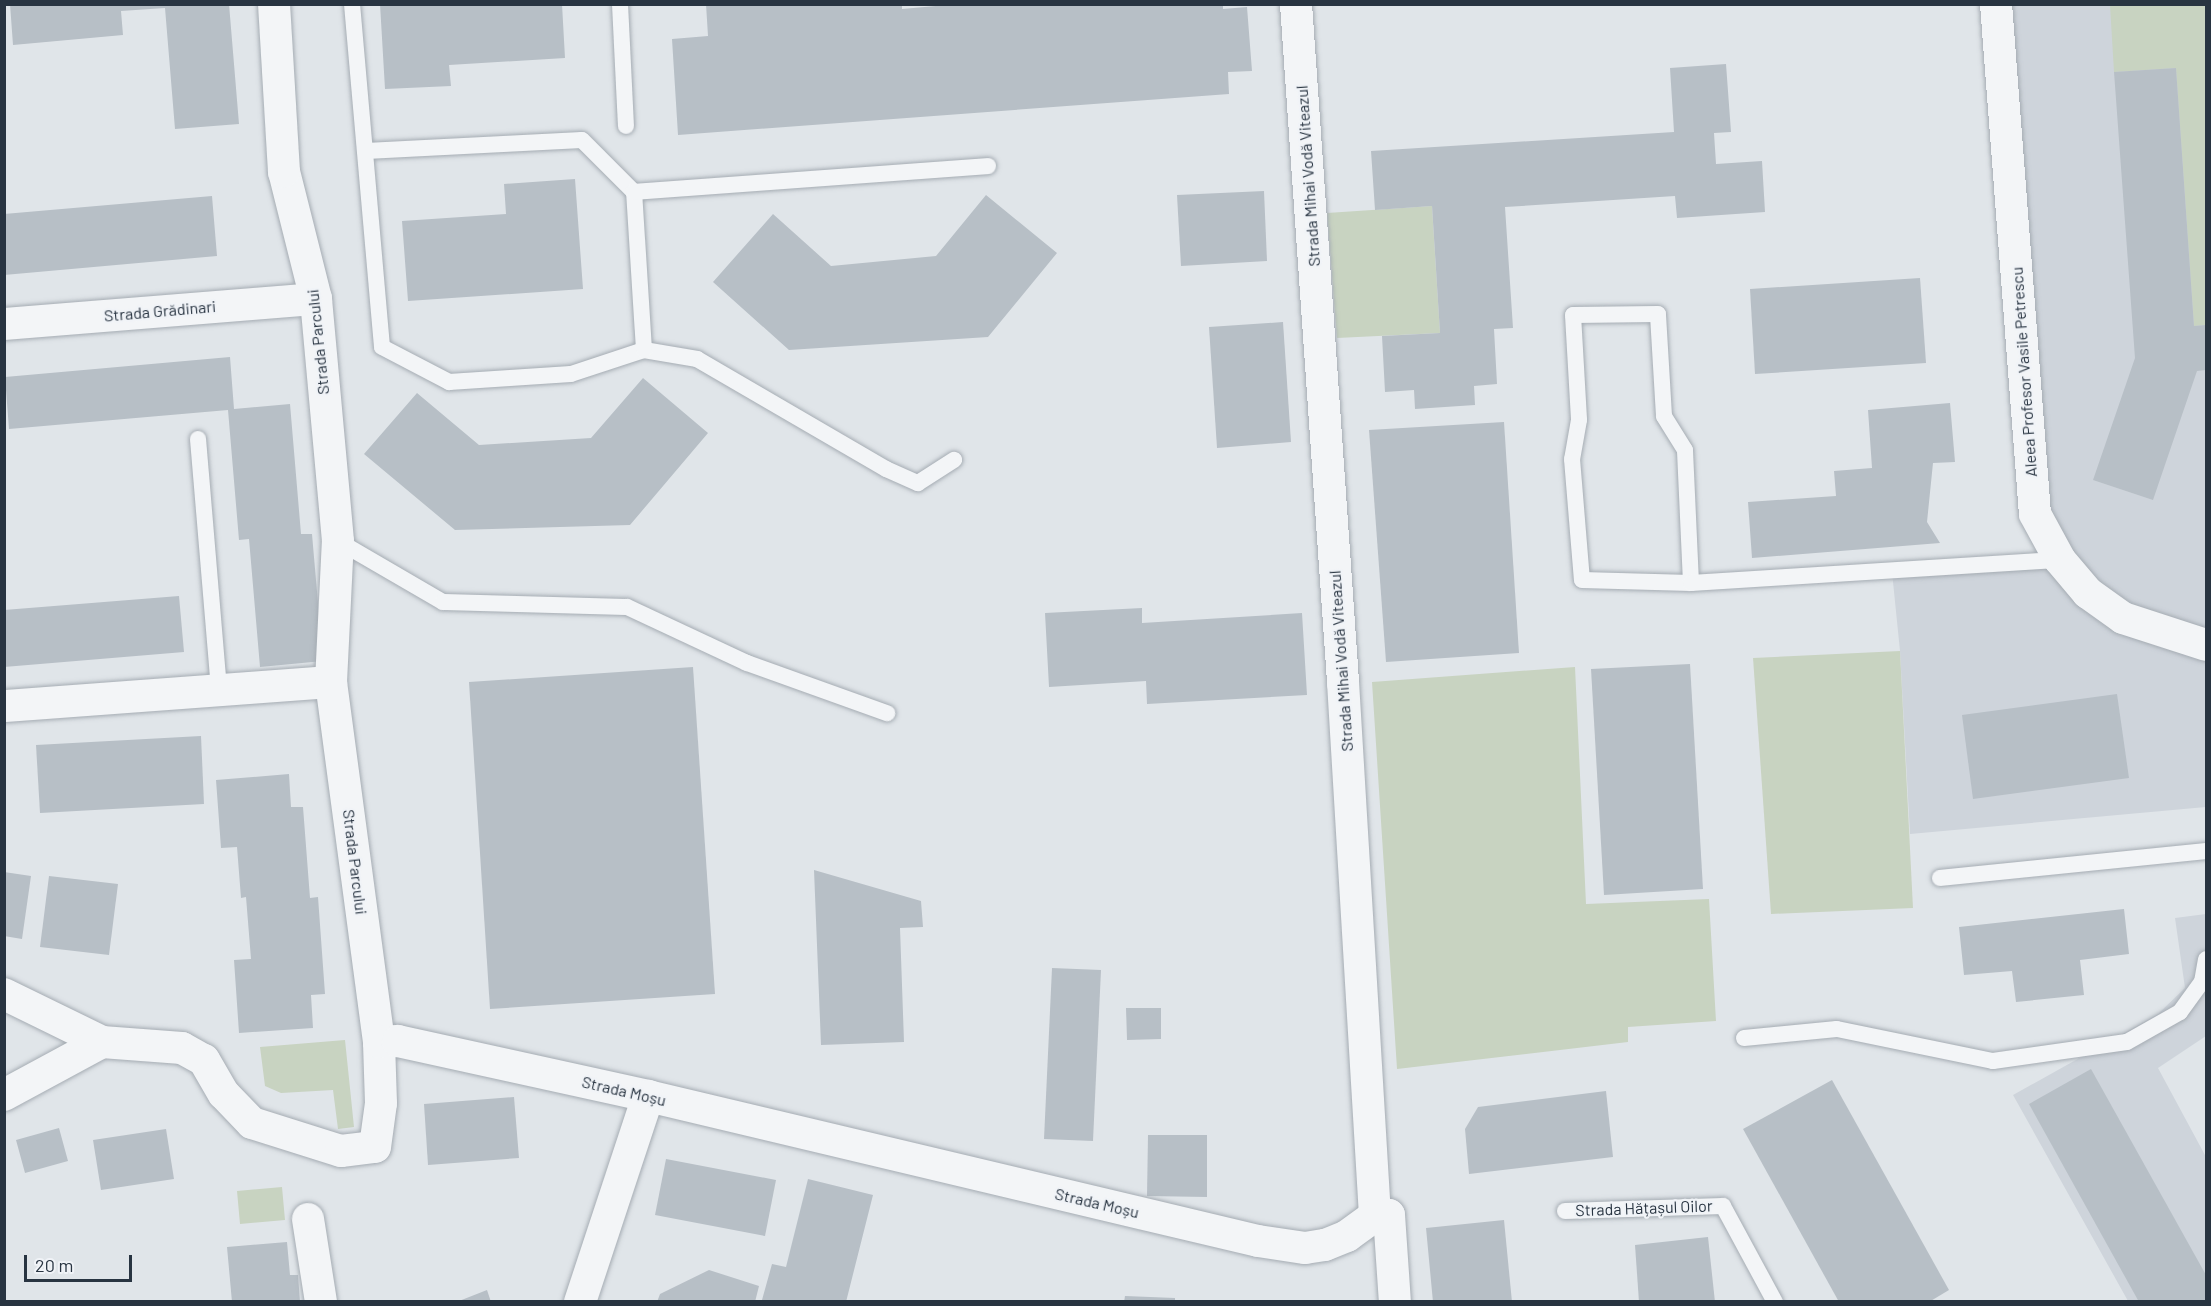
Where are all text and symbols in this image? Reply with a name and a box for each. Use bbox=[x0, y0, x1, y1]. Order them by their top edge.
street label: Strada Mihai Vodă Viteazul bbox=[1292, 85, 1324, 267]
street label: Aleea Profesor Vasile Petrescu bbox=[2007, 266, 2041, 478]
street label: Strada Parcului bbox=[303, 288, 333, 396]
street label: Strada Grădinari bbox=[103, 297, 217, 325]
street label: Strada Mihai Vodă Viteazul bbox=[1325, 570, 1357, 752]
street label: Strada Parcului bbox=[339, 808, 371, 916]
street label: Strada Moșu bbox=[580, 1072, 668, 1110]
street label: Strada Moșu bbox=[1053, 1184, 1141, 1222]
street label: Strada Hățașul Oilor bbox=[1575, 1196, 1713, 1220]
scale bar bbox=[27, 1243, 135, 1281]
text: 20 m bbox=[35, 1254, 73, 1276]

